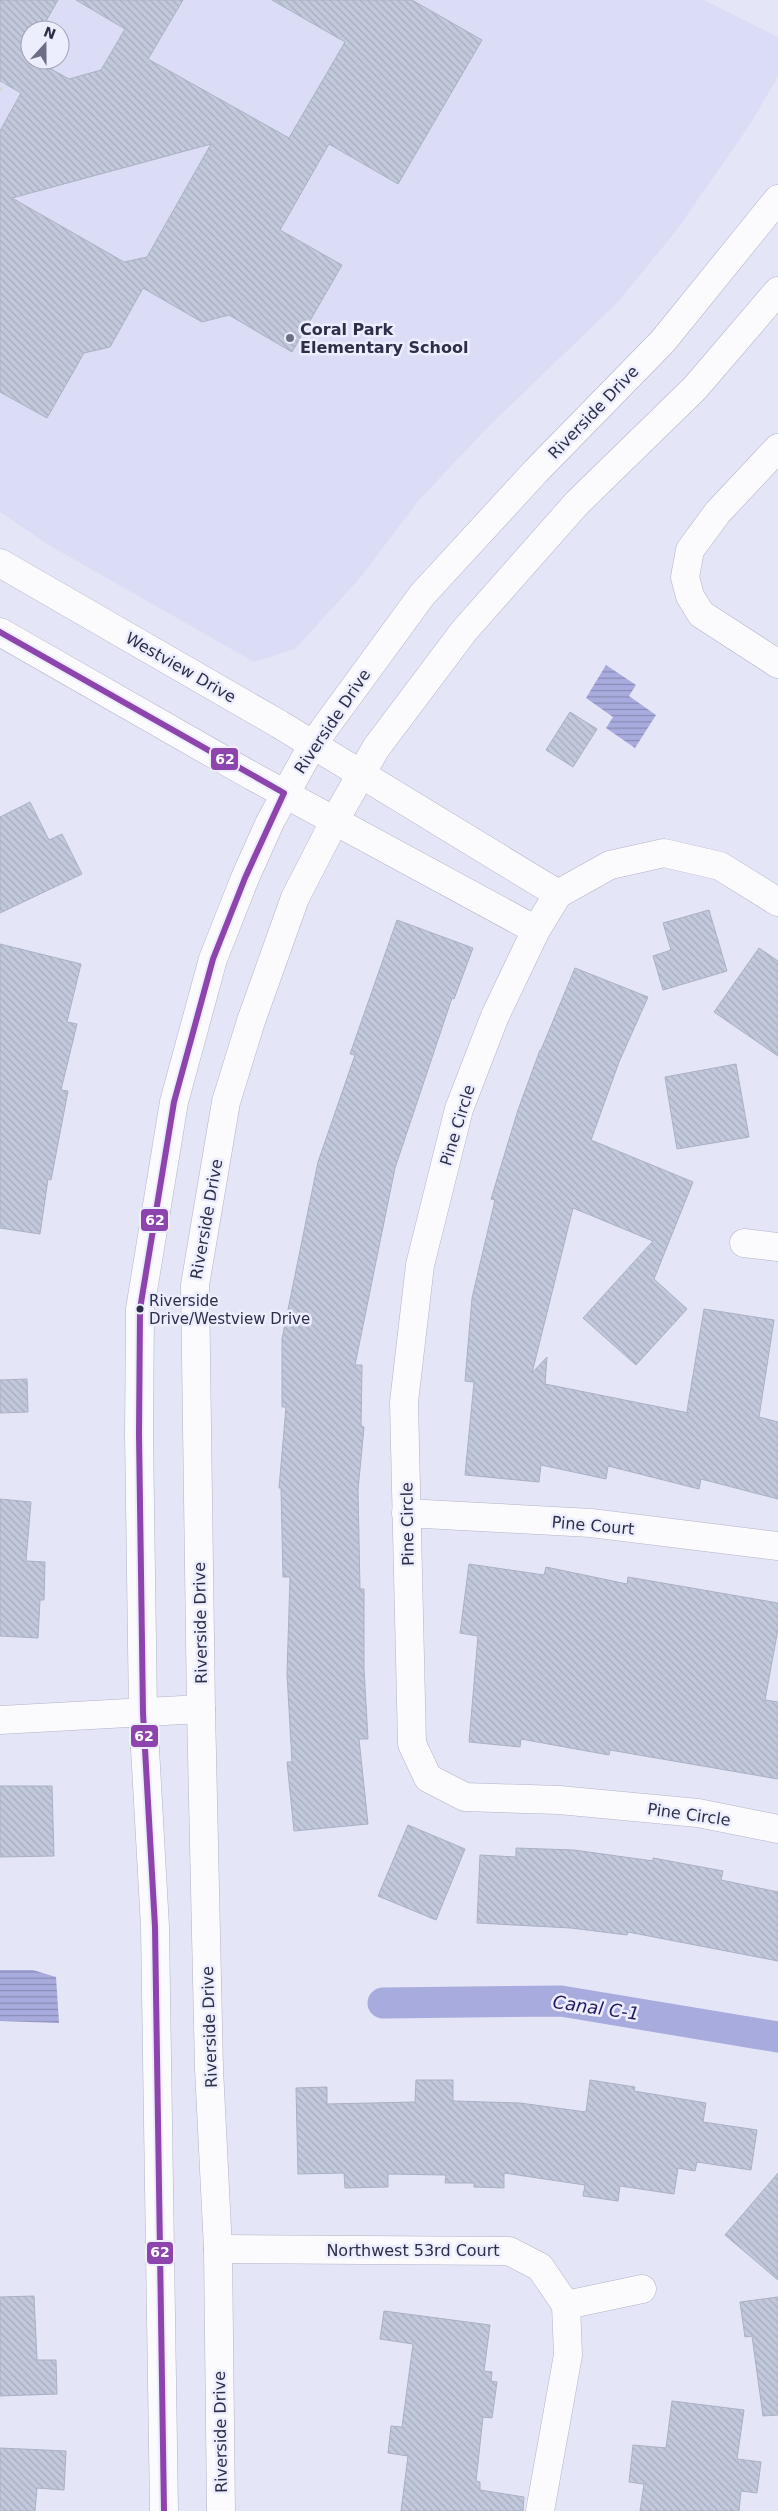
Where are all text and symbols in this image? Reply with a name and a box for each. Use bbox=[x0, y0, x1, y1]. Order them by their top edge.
north arrow bbox=[20, 20, 70, 70]
text: N bbox=[41, 23, 58, 42]
place label: Coral Park Elementary School bbox=[300, 320, 468, 357]
marker: Coral Park Elementary School bbox=[284, 332, 296, 344]
street label: Riverside Drive bbox=[544, 362, 643, 463]
street label: Westview Drive bbox=[122, 628, 239, 707]
street label: Riverside Drive bbox=[290, 665, 374, 777]
line badge: 62 bbox=[210, 747, 239, 771]
text: 62 bbox=[215, 751, 235, 767]
street label: Pine Circle bbox=[436, 1082, 479, 1168]
street label: Riverside Drive bbox=[187, 1157, 226, 1281]
line badge: 62 bbox=[140, 1208, 169, 1232]
text: 62 bbox=[145, 1212, 165, 1228]
place label: Riverside Drive/Westview Drive bbox=[149, 1292, 310, 1328]
marker: Riverside Drive/Westview Drive bbox=[135, 1304, 145, 1314]
street label: Pine Circle bbox=[397, 1482, 418, 1566]
street label: Pine Court bbox=[551, 1512, 635, 1539]
street label: Riverside Drive bbox=[190, 1562, 211, 1684]
line badge: 62 bbox=[130, 1724, 159, 1748]
text: 62 bbox=[134, 1728, 154, 1744]
street label: Pine Circle bbox=[646, 1799, 732, 1830]
street label: Riverside Drive bbox=[198, 1966, 221, 2088]
water label: Canal C-1 bbox=[551, 1991, 641, 2024]
line badge: 62 bbox=[146, 2241, 174, 2265]
street label: Northwest 53rd Court bbox=[326, 2241, 500, 2260]
text: 62 bbox=[150, 2244, 170, 2260]
street label: Riverside Drive bbox=[210, 2371, 231, 2493]

